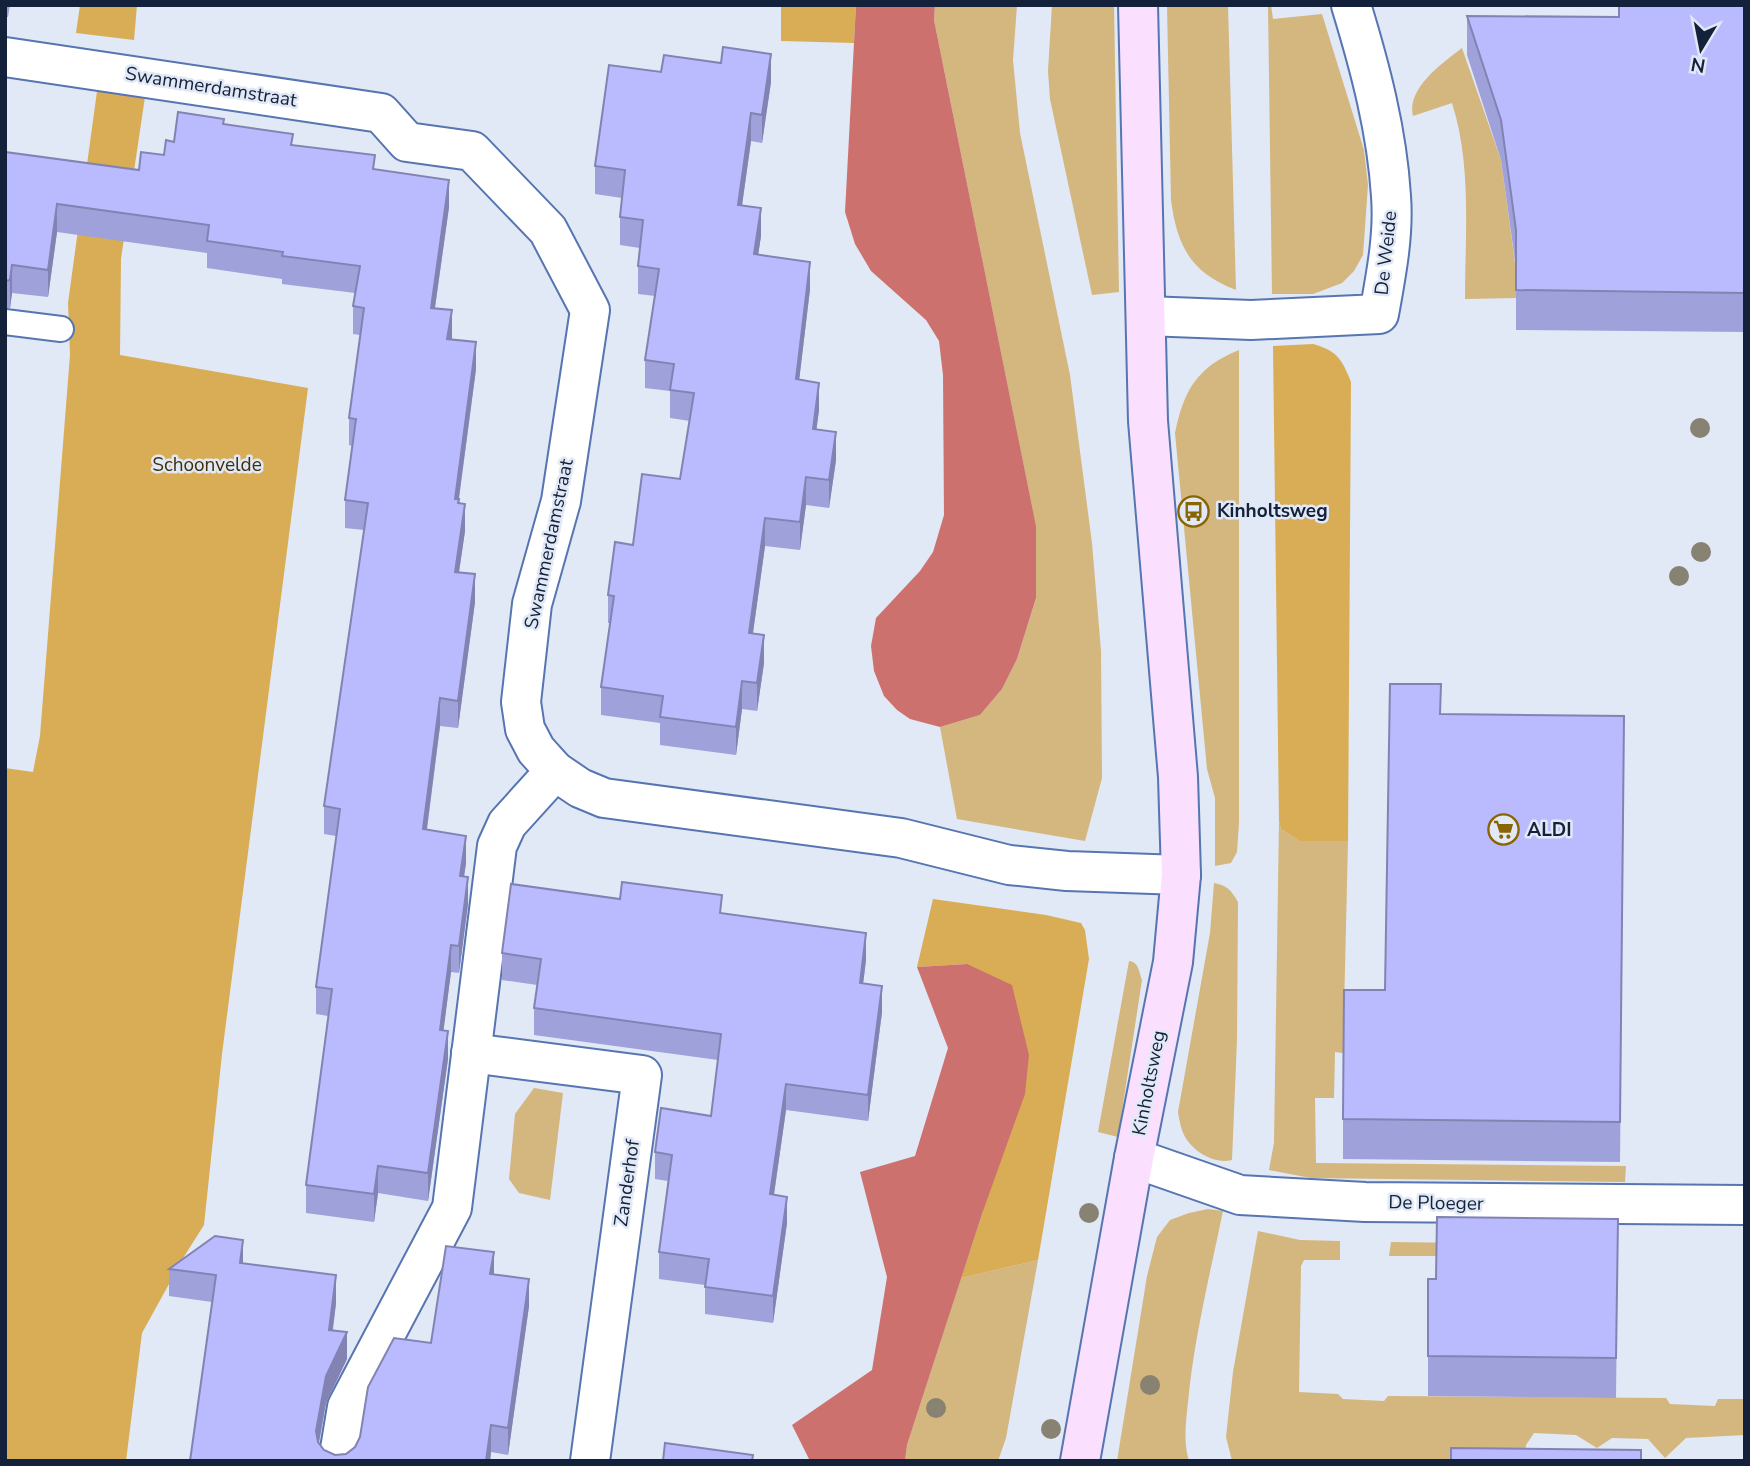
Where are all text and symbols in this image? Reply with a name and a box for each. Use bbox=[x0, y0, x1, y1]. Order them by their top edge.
north arrow bbox=[1666, 14, 1736, 84]
text: N bbox=[1689, 51, 1707, 79]
street label: Swammerdamstraat bbox=[123, 61, 299, 113]
street label: De Weide bbox=[1369, 210, 1403, 296]
park label: Schoonvelde bbox=[152, 452, 262, 478]
street label: Swammerdamstraat bbox=[518, 456, 580, 631]
bus stop icon: Kinholtsweg bbox=[1177, 494, 1211, 528]
place label: Kinholtsweg bbox=[1217, 498, 1328, 524]
supermarket icon: ALDI bbox=[1487, 813, 1521, 847]
place label: ALDI bbox=[1527, 817, 1572, 843]
street label: Kinholtsweg bbox=[1126, 1028, 1172, 1138]
street label: Zanderhof bbox=[608, 1137, 646, 1228]
street label: De Ploeger bbox=[1388, 1189, 1484, 1217]

